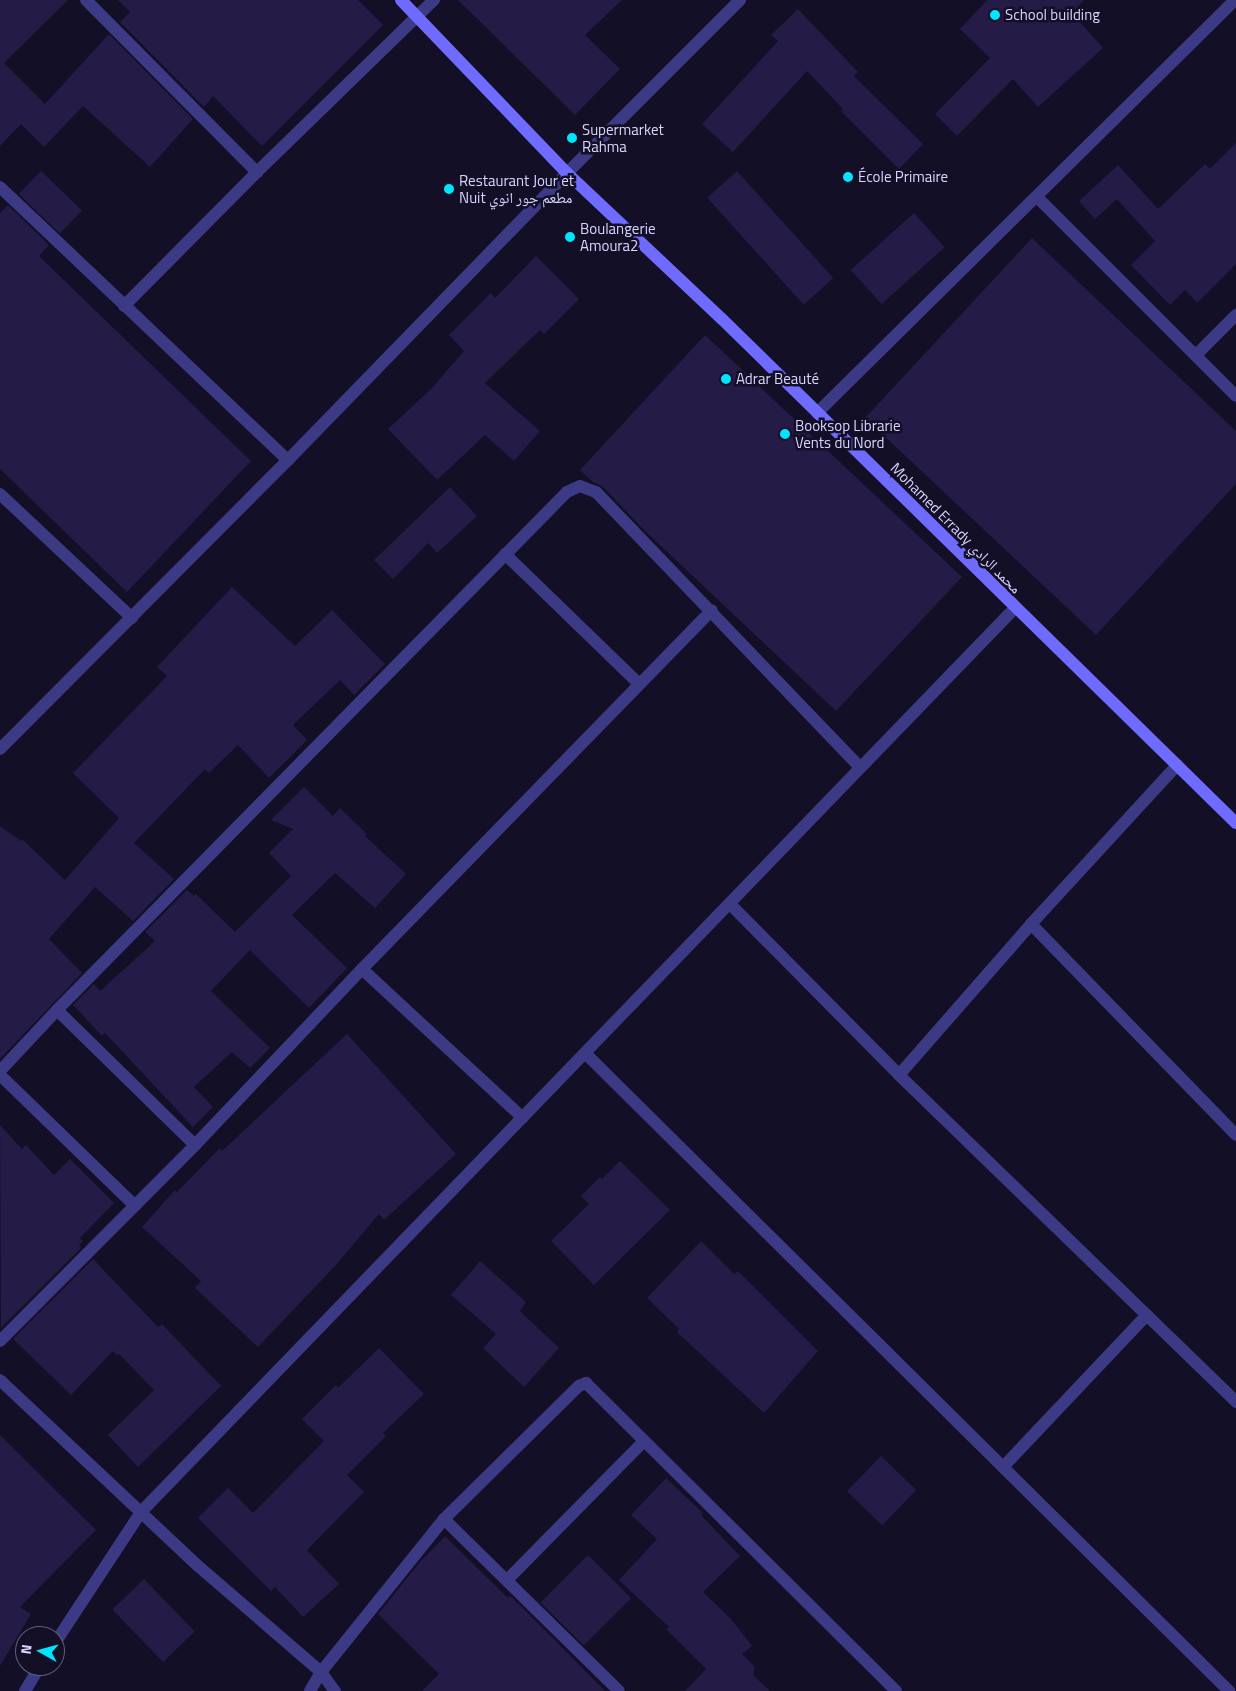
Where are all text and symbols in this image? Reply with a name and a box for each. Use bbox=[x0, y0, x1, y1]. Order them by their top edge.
place label: School building bbox=[1005, 6, 1100, 24]
marker: School building bbox=[989, 9, 1001, 21]
place label: Supermarket Rahma bbox=[582, 120, 664, 155]
marker: Supermarket Rahma bbox=[566, 132, 578, 144]
place label: École Primaire bbox=[858, 168, 948, 186]
place label: Restaurant Jour et Nuit مطعم جور انوي bbox=[459, 171, 574, 206]
marker: École Primaire bbox=[842, 171, 854, 183]
marker: Restaurant Jour et Nuit مطعم جور انوي bbox=[443, 183, 455, 195]
place label: Boulangerie Amoura2 bbox=[580, 219, 655, 254]
marker: Boulangerie Amoura2 bbox=[564, 231, 576, 243]
place label: Adrar Beauté bbox=[736, 370, 819, 388]
marker: Adrar Beauté bbox=[720, 373, 732, 385]
place label: Booksop Librarie Vents du Nord bbox=[795, 416, 900, 451]
marker: Booksop Librarie Vents du Nord bbox=[779, 428, 791, 440]
street label: Mohamed Errady محمد الرادي bbox=[887, 459, 1025, 597]
north arrow bbox=[15, 1626, 65, 1676]
text: N bbox=[15, 1643, 37, 1655]

